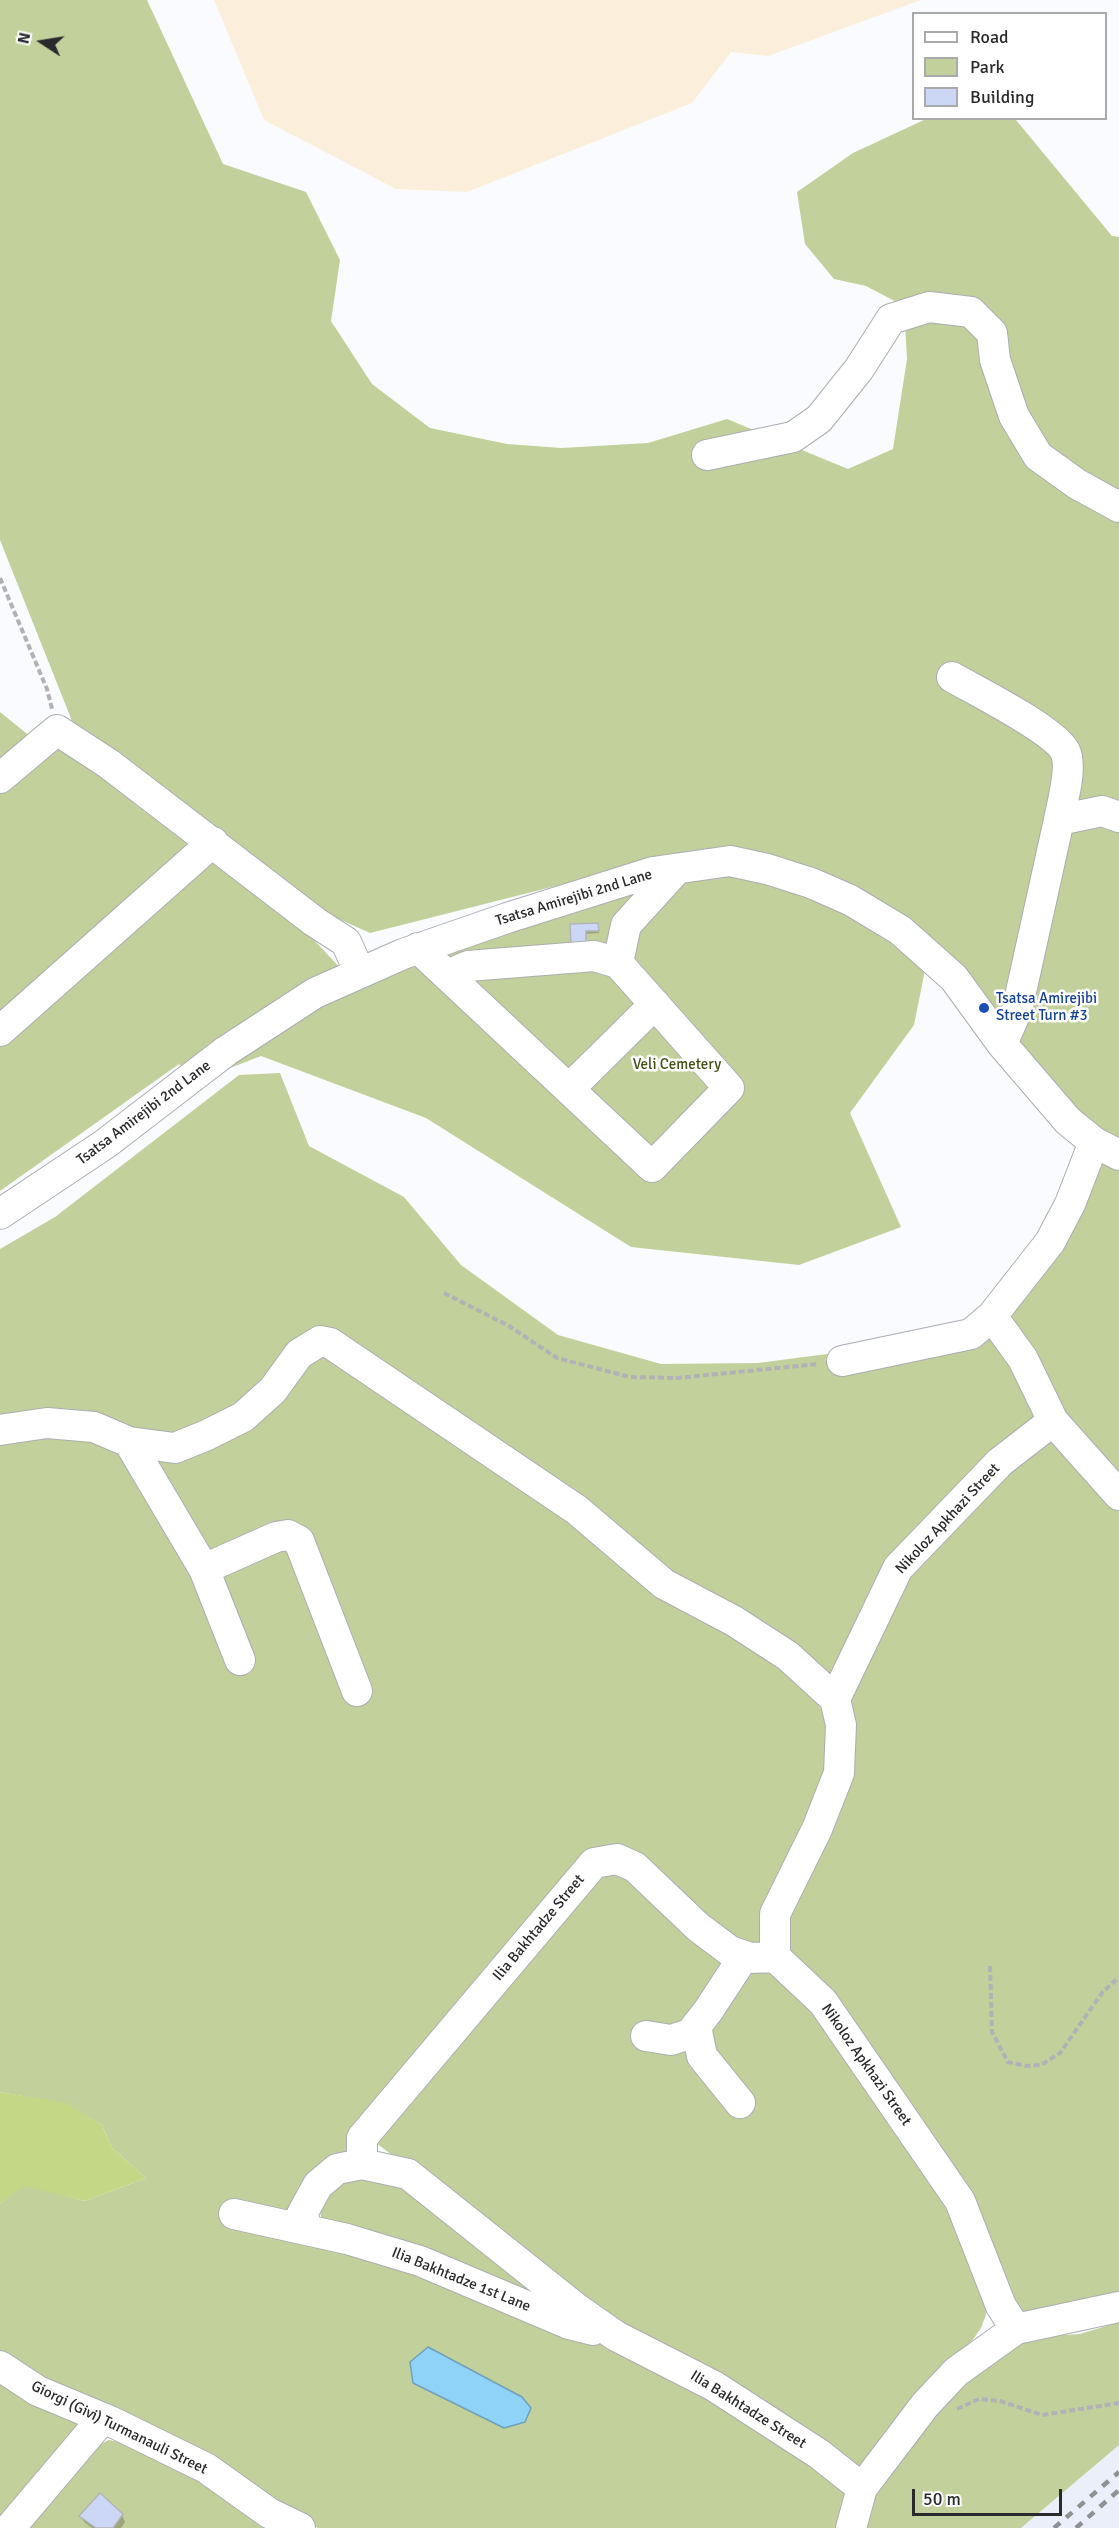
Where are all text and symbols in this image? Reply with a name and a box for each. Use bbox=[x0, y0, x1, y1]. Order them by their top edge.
north arrow bbox=[12, 12, 72, 72]
legend bbox=[912, 12, 1107, 120]
text: Road bbox=[970, 26, 1009, 48]
text: N bbox=[13, 31, 35, 46]
text: Park bbox=[970, 56, 1005, 78]
text: Building bbox=[970, 86, 1034, 108]
street label: Tsatsa Amirejibi 2nd Lane bbox=[493, 866, 655, 930]
place label: Tsatsa Amirejibi Street Turn #3 bbox=[996, 990, 1097, 1025]
marker: Tsatsa Amirejibi Street Turn #3 bbox=[977, 1001, 991, 1015]
park label: Veli Cemetery bbox=[633, 1056, 721, 1074]
street label: Tsatsa Amirejibi 2nd Lane bbox=[74, 1057, 214, 1169]
street label: Nikoloz Apkhazi Street bbox=[892, 1460, 1004, 1578]
street label: Ilia Bakhtadze Street bbox=[489, 1871, 589, 1985]
street label: Nikoloz Apkhazi Street bbox=[817, 2001, 915, 2129]
street label: Ilia Bakhtadze 1st Lane bbox=[389, 2244, 533, 2316]
street label: Ilia Bakhtadze Street bbox=[687, 2367, 809, 2453]
street label: Giorgi (Givi) Turmanauli Street bbox=[28, 2377, 210, 2479]
scale bar bbox=[915, 2477, 1065, 2515]
text: 50 m bbox=[923, 2488, 961, 2510]

